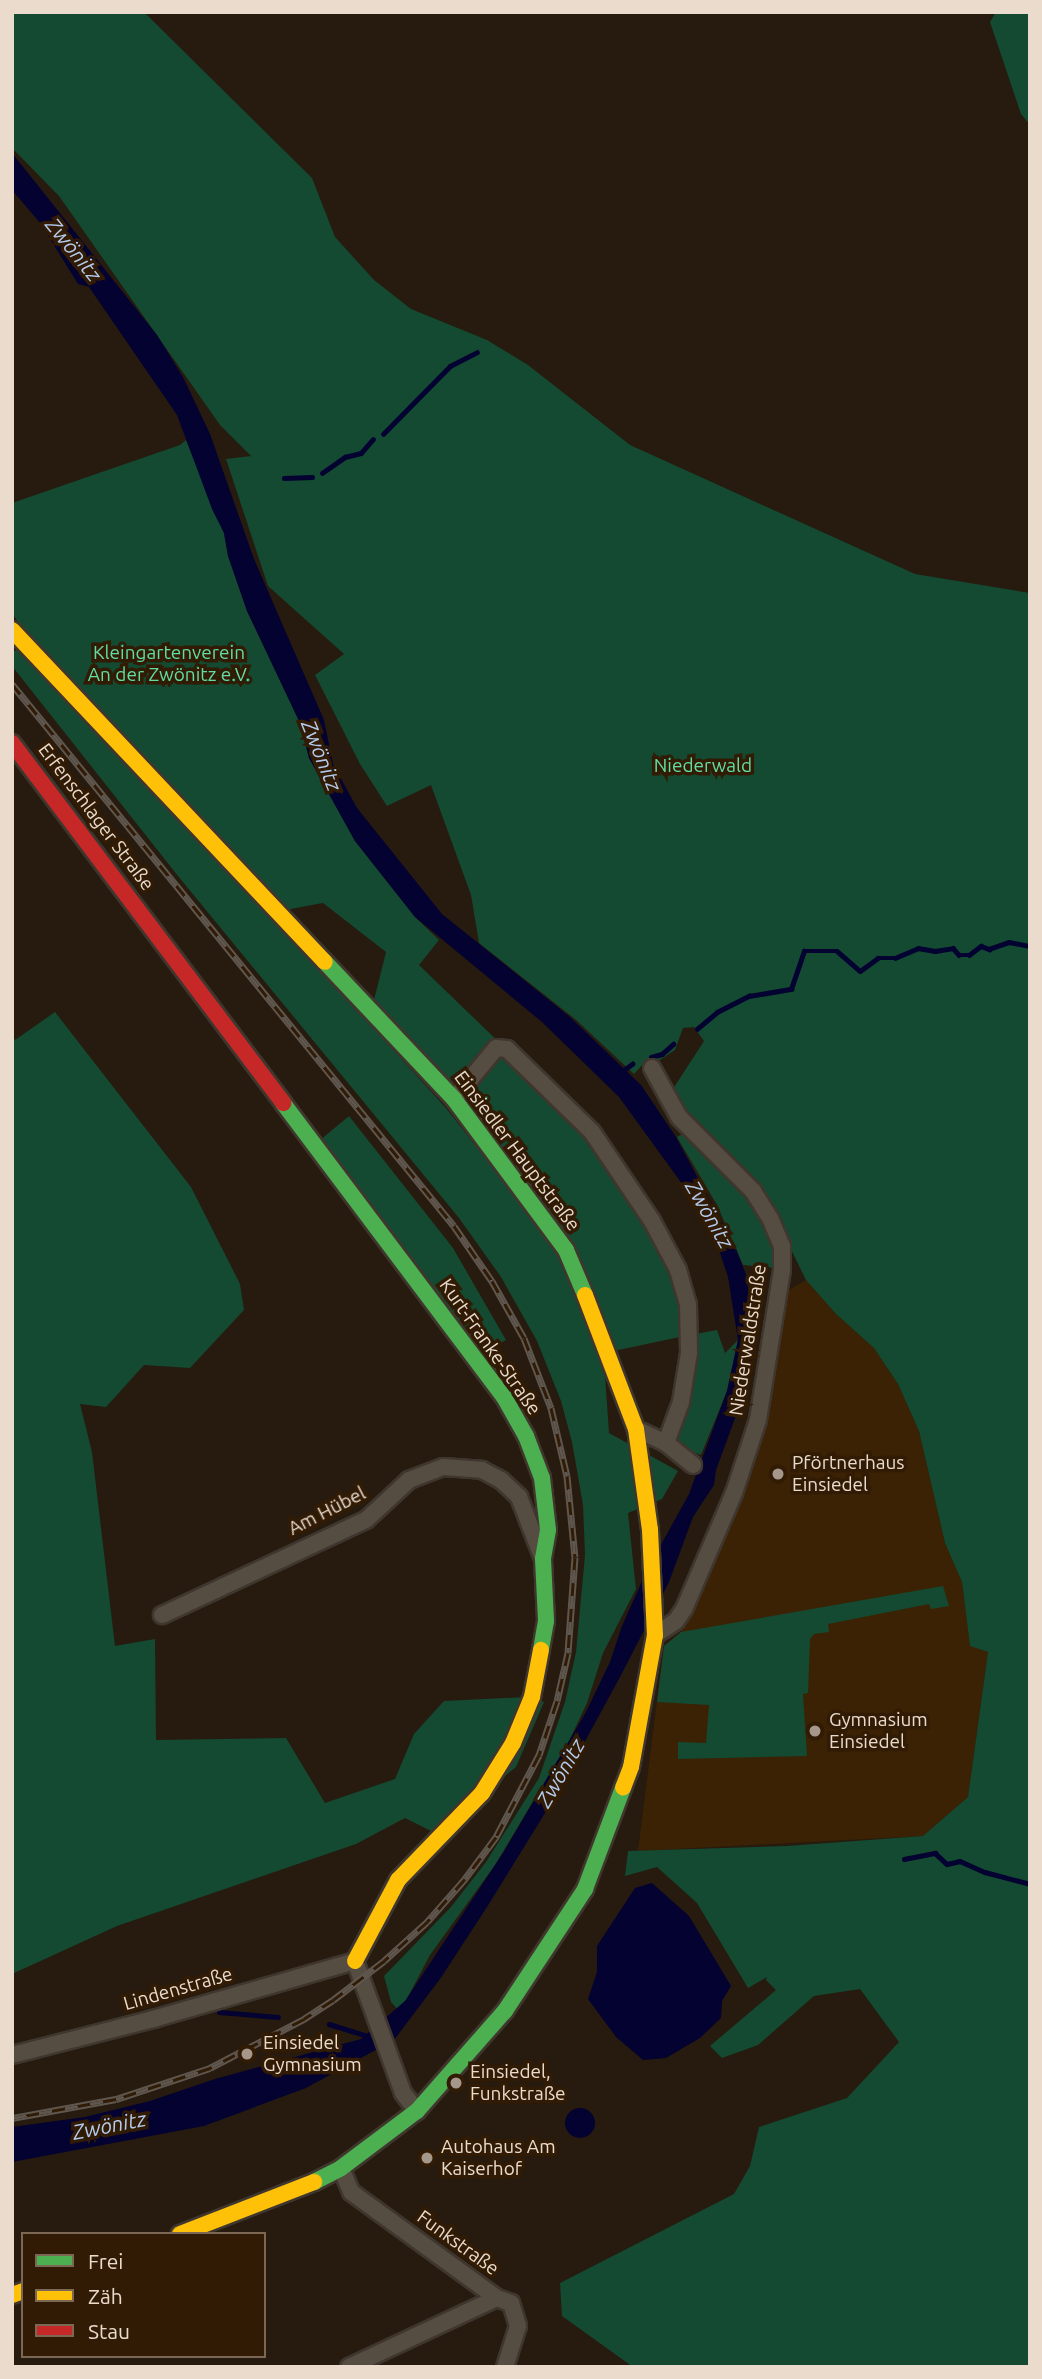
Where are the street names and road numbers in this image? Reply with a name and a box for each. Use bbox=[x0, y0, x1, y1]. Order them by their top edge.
street label: Erfenschlager Straße bbox=[33, 739, 159, 895]
street label: Einsiedler Hauptstraße bbox=[449, 1066, 585, 1236]
street label: Niederwaldstraße bbox=[725, 1263, 771, 1417]
street label: Kurt-Franke-Straße bbox=[434, 1275, 546, 1419]
street label: Am Hübel bbox=[285, 1482, 369, 1540]
street label: Lindenstraße bbox=[121, 1963, 235, 2015]
street label: Funkstraße bbox=[413, 2206, 503, 2280]

